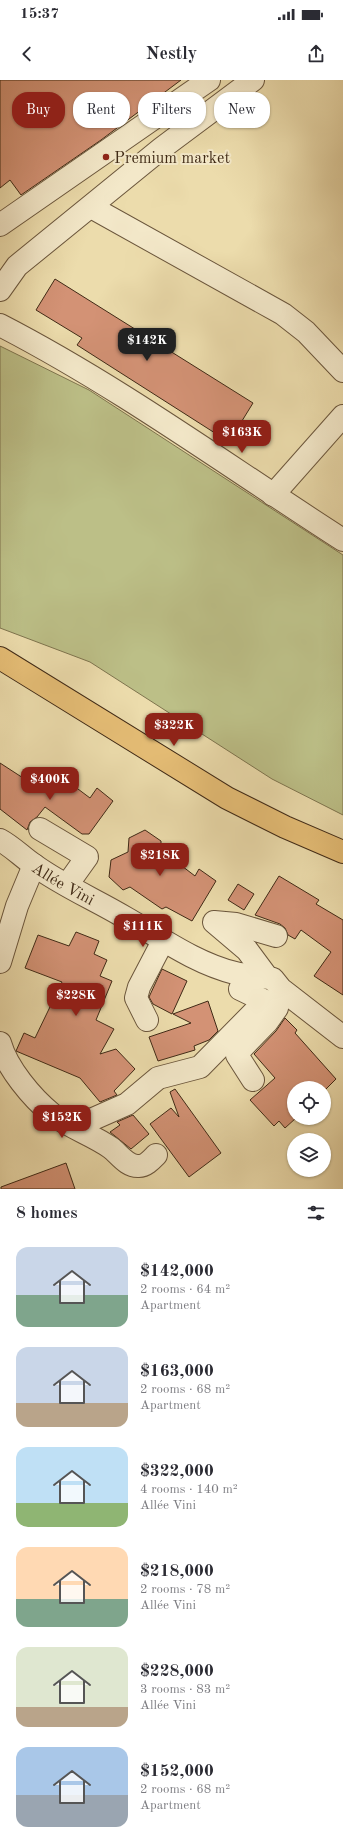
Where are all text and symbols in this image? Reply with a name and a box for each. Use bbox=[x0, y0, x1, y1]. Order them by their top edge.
text: 15:37 bbox=[20, 7, 59, 22]
icon: back bbox=[16, 43, 38, 65]
icon: share bbox=[305, 43, 327, 65]
text: Nestly bbox=[146, 45, 197, 63]
chip: Buy bbox=[12, 92, 65, 128]
chip: Rent bbox=[73, 92, 130, 128]
chip: Filters bbox=[138, 92, 206, 128]
chip: New bbox=[214, 92, 270, 128]
place label: Premium market bbox=[114, 151, 230, 167]
marker: Premium market bbox=[101, 152, 111, 162]
pin: $142K bbox=[119, 328, 175, 362]
text: $142K bbox=[127, 334, 167, 347]
pin: $163K bbox=[214, 420, 270, 454]
text: $163K bbox=[222, 426, 262, 439]
pin: $322K bbox=[146, 713, 202, 747]
text: $322K bbox=[154, 719, 194, 732]
pin: $400K bbox=[22, 767, 78, 801]
text: $400K bbox=[30, 773, 70, 786]
pin: $218K bbox=[132, 843, 188, 877]
text: $218K bbox=[140, 849, 180, 862]
street label: Allée Vini bbox=[28, 860, 97, 909]
pin: $111K bbox=[115, 914, 171, 948]
text: $111K bbox=[123, 920, 163, 933]
pin: $228K bbox=[48, 983, 104, 1017]
text: $228K bbox=[56, 989, 96, 1002]
map controls bbox=[287, 1081, 331, 1177]
button: locate bbox=[287, 1081, 331, 1125]
pin: $152K bbox=[34, 1105, 90, 1139]
text: $152K bbox=[42, 1111, 82, 1124]
button: layers bbox=[287, 1133, 331, 1177]
icon: filters bbox=[305, 1202, 327, 1224]
text: 8 homes bbox=[16, 1205, 78, 1222]
icon: home bbox=[48, 1263, 96, 1311]
text: $142,000 bbox=[140, 1263, 214, 1280]
text: 2 rooms · 64 m² bbox=[140, 1283, 230, 1296]
text: Apartment bbox=[140, 1299, 201, 1312]
icon: home bbox=[48, 1363, 96, 1411]
text: $163,000 bbox=[140, 1363, 214, 1380]
text: 2 rooms · 68 m² bbox=[140, 1383, 230, 1396]
text: Apartment bbox=[140, 1399, 201, 1412]
icon: home bbox=[48, 1463, 96, 1511]
text: $322,000 bbox=[140, 1463, 214, 1480]
text: 4 rooms · 140 m² bbox=[140, 1483, 238, 1496]
text: Allée Vini bbox=[140, 1499, 196, 1512]
icon: home bbox=[48, 1563, 96, 1611]
text: $218,000 bbox=[140, 1563, 214, 1580]
text: 2 rooms · 78 m² bbox=[140, 1583, 230, 1596]
text: Allée Vini bbox=[140, 1599, 196, 1612]
icon: home bbox=[48, 1663, 96, 1711]
text: $228,000 bbox=[140, 1663, 214, 1680]
text: 3 rooms · 83 m² bbox=[140, 1683, 230, 1696]
text: Allée Vini bbox=[140, 1699, 196, 1712]
icon: home bbox=[48, 1763, 96, 1811]
text: $152,000 bbox=[140, 1763, 214, 1780]
text: 2 rooms · 68 m² bbox=[140, 1783, 230, 1796]
text: Apartment bbox=[140, 1799, 201, 1812]

